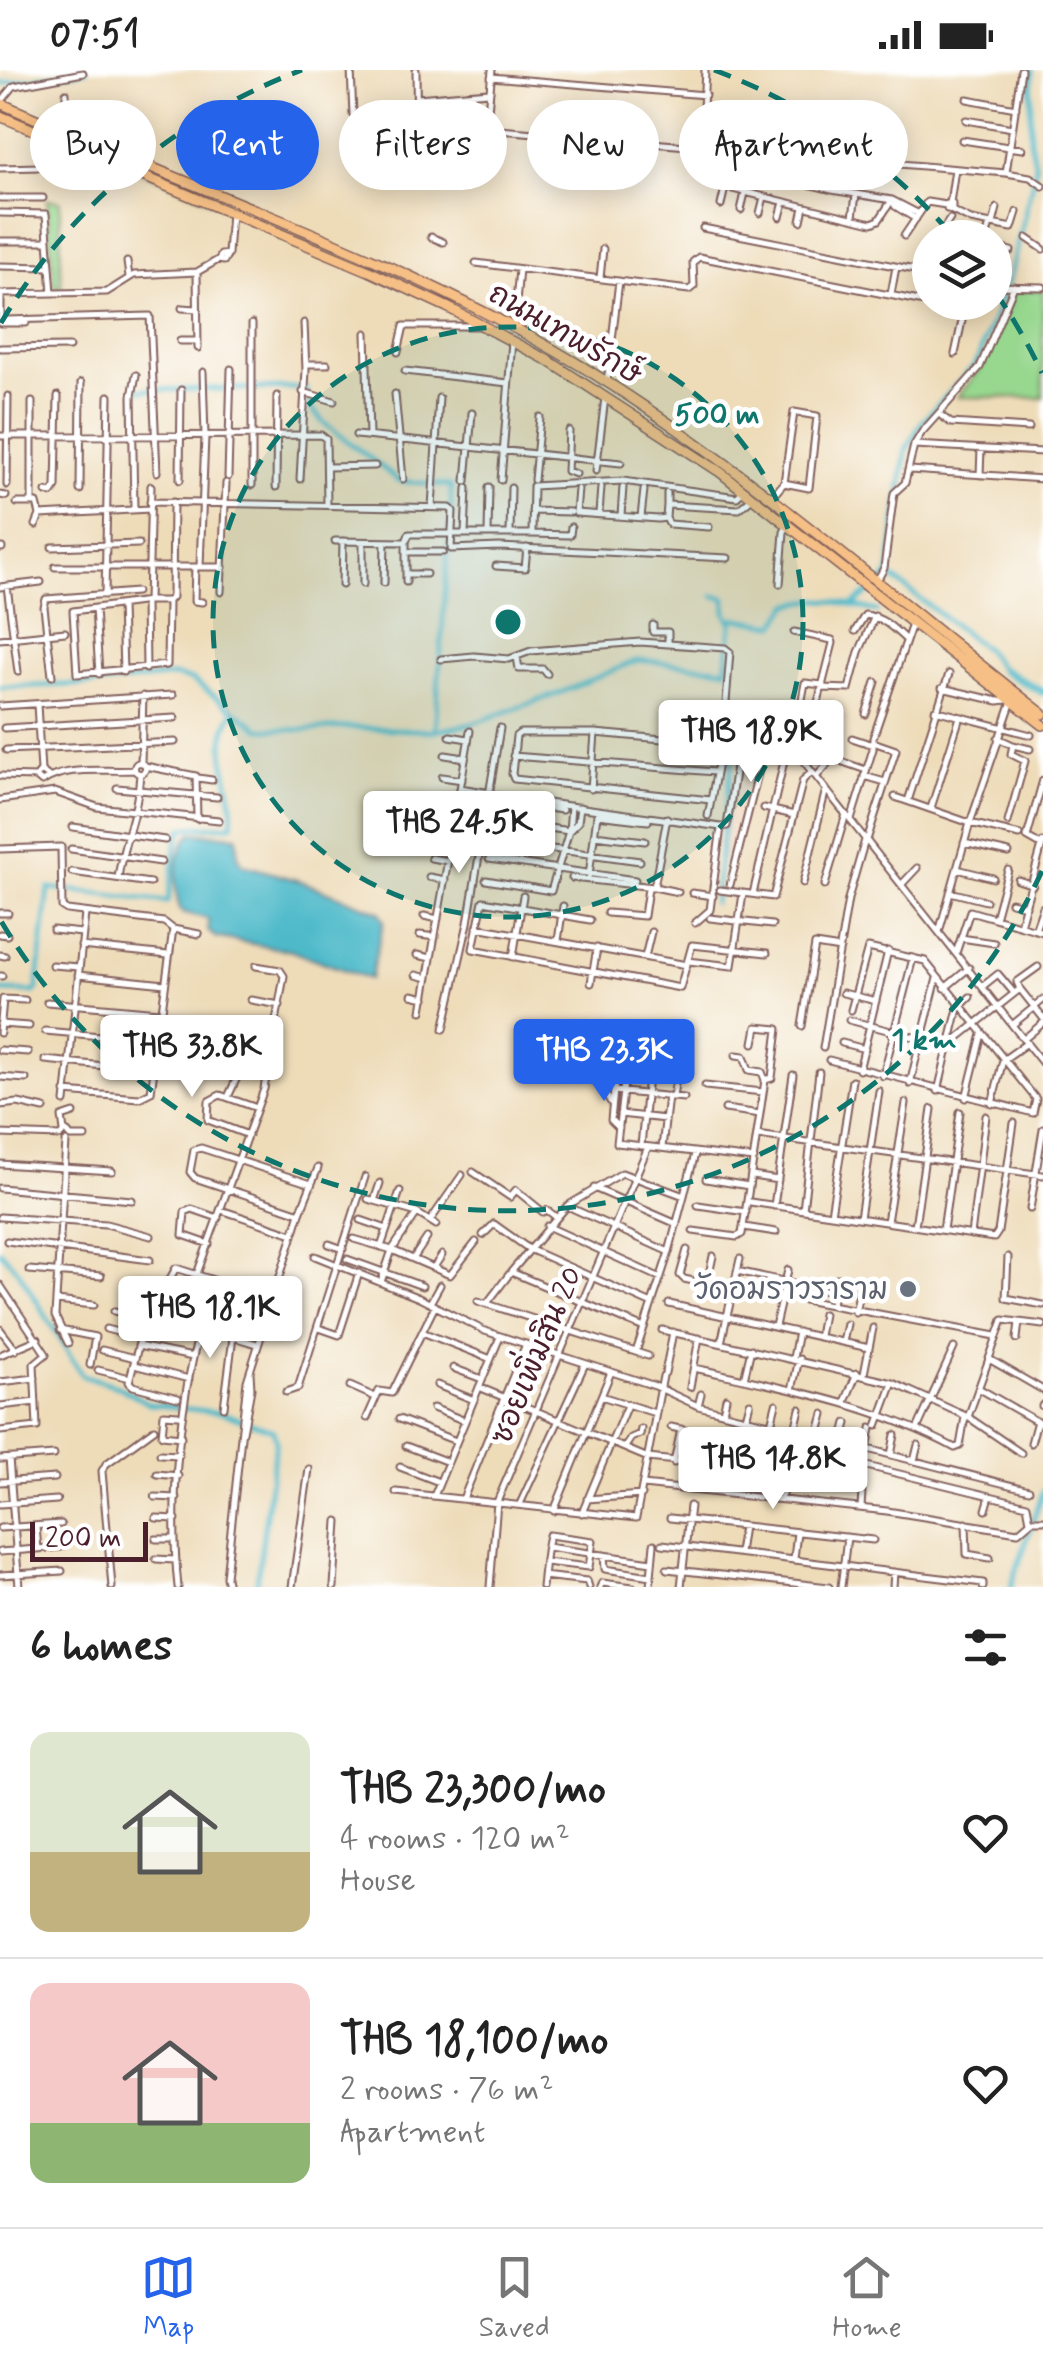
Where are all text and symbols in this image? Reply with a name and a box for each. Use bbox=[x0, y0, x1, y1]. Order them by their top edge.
text: 07:51 bbox=[50, 11, 140, 60]
chip: Buy bbox=[30, 100, 156, 190]
chip: Rent bbox=[176, 100, 319, 190]
chip: Filters bbox=[339, 100, 507, 190]
chip: New bbox=[527, 100, 659, 190]
chip: Apartment bbox=[679, 100, 908, 190]
map controls bbox=[912, 220, 1012, 320]
button: layers bbox=[912, 220, 1012, 320]
street label: ถนนเทพรักษ์ bbox=[481, 273, 651, 394]
text: 500 m bbox=[674, 396, 760, 435]
centre of rings bbox=[490, 604, 526, 640]
pin: THB 18.9K bbox=[637, 700, 865, 785]
text: THB 18.9K bbox=[681, 711, 821, 753]
pin: THB 24.5K bbox=[345, 791, 573, 876]
text: THB 24.5K bbox=[385, 802, 533, 844]
pin: THB 33.8K bbox=[78, 1015, 306, 1100]
pin: THB 23.3K bbox=[490, 1019, 718, 1104]
text: 1 km bbox=[891, 1021, 957, 1060]
text: THB 33.8K bbox=[122, 1026, 262, 1068]
text: THB 23.3K bbox=[535, 1030, 673, 1072]
street label: ซอยเพิ่มสิน 20 bbox=[473, 1257, 592, 1450]
place label: วัดอมราวราราม bbox=[694, 1271, 888, 1310]
pin: THB 18.1K bbox=[96, 1276, 324, 1361]
marker: วัดอมราวราราม bbox=[897, 1278, 919, 1300]
text: THB 18.1K bbox=[140, 1287, 280, 1329]
pin: THB 14.8K bbox=[659, 1427, 887, 1512]
text: THB 14.8K bbox=[700, 1438, 846, 1480]
scale bar bbox=[30, 1517, 148, 1562]
text: 200 m bbox=[45, 1521, 121, 1558]
text: 6 homes bbox=[30, 1620, 173, 1675]
icon: filters bbox=[958, 1620, 1013, 1675]
text: THB 23,300/mo bbox=[340, 1763, 606, 1818]
icon: home bbox=[110, 1772, 230, 1892]
icon: heart bbox=[958, 1805, 1013, 1860]
text: 4 rooms · 120 m² bbox=[340, 1818, 570, 1860]
text: House bbox=[340, 1860, 416, 1902]
text: THB 18,100/mo bbox=[340, 2014, 609, 2069]
icon: home bbox=[110, 2023, 230, 2143]
icon: heart bbox=[958, 2056, 1013, 2111]
text: 2 rooms · 76 m² bbox=[340, 2069, 553, 2111]
text: Apartment bbox=[340, 2111, 485, 2153]
tab: Map bbox=[141, 2250, 196, 2347]
tab: Saved bbox=[479, 2250, 550, 2347]
tab: Home bbox=[832, 2250, 902, 2347]

